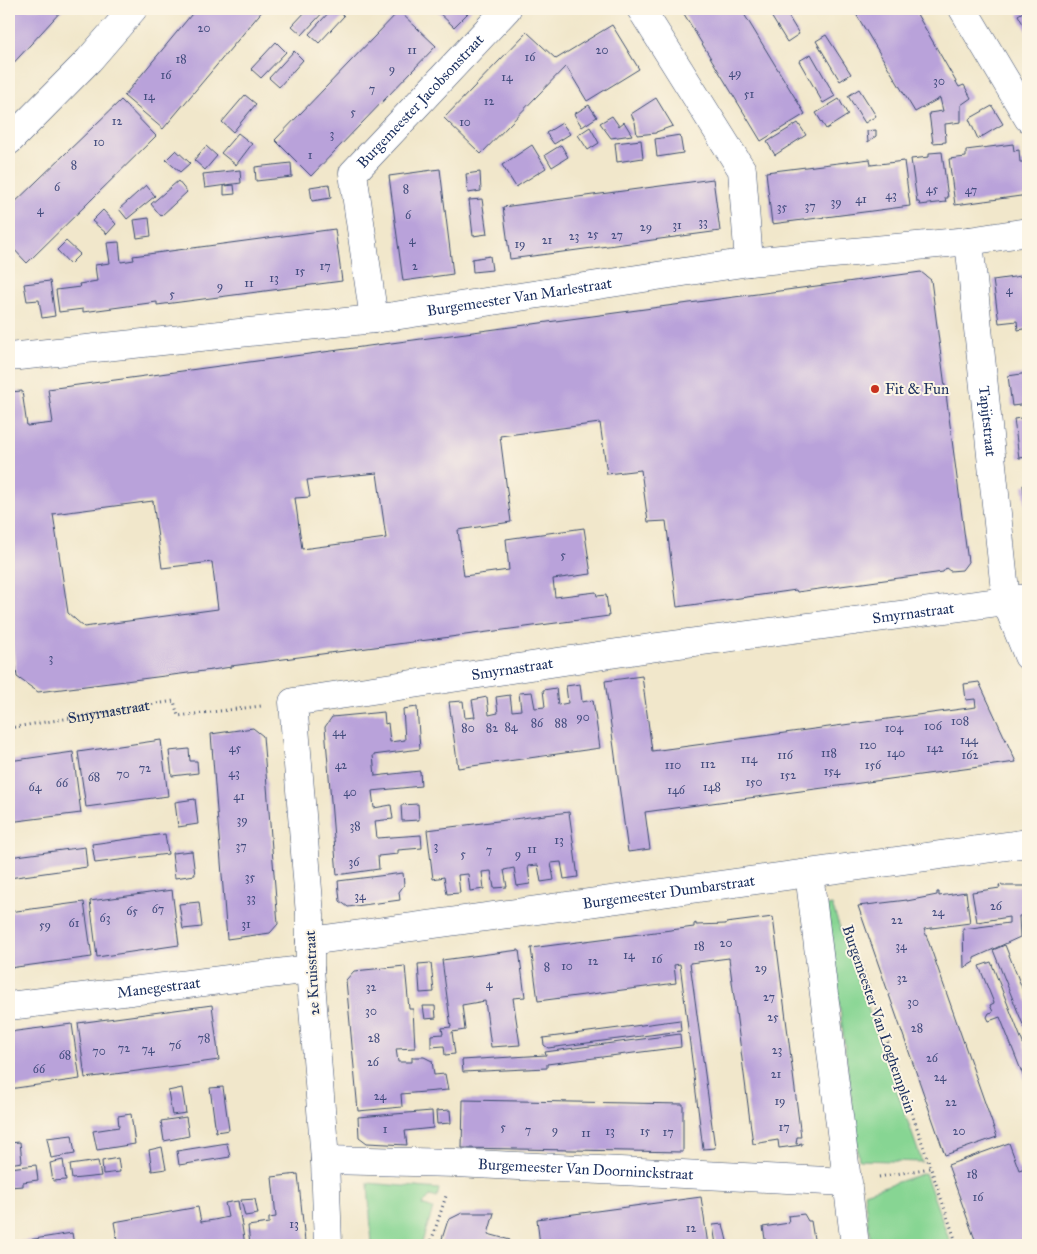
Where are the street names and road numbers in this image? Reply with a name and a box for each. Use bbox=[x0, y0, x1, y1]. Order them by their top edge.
street label: Burgemeester Jacobsonstraat bbox=[353, 30, 488, 172]
street label: Burgemeester Van Marlestraat bbox=[426, 274, 614, 320]
street label: Tapijtstraat bbox=[975, 385, 1000, 458]
street label: Smyrnastraat bbox=[871, 599, 956, 627]
street label: Smyrnastraat bbox=[470, 654, 555, 684]
street label: Smyrnastraat bbox=[67, 696, 152, 727]
street label: Burgemeester Dumbarstraat bbox=[581, 871, 757, 913]
street label: Burgemeester Van Loghemplein bbox=[838, 923, 920, 1115]
street label: 2e Kruisstraat bbox=[301, 929, 323, 1016]
street label: Manegestraat bbox=[116, 973, 202, 1002]
street label: Burgemeester Van Doorninckstraat bbox=[478, 1155, 695, 1184]

